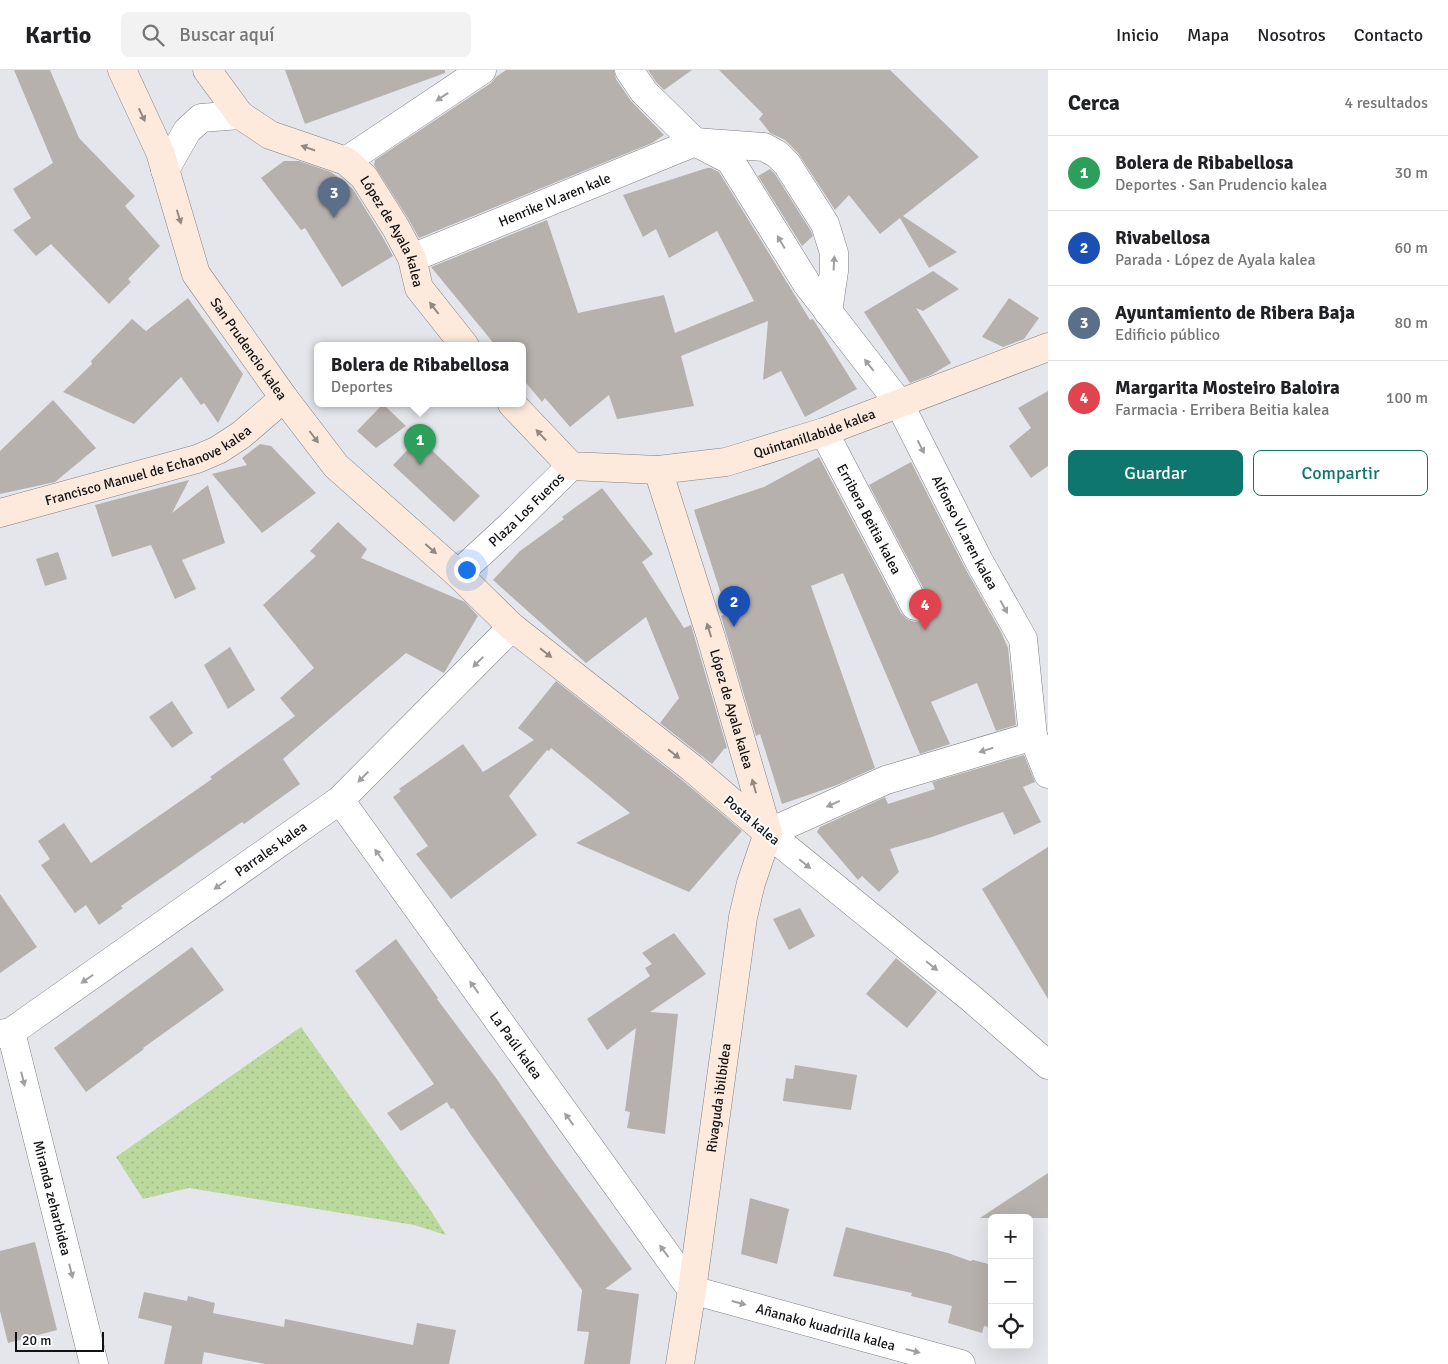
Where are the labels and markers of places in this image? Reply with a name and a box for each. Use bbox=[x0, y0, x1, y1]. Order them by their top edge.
pin: 3 bbox=[318, 177, 350, 218]
pin: 1 bbox=[404, 424, 436, 465]
pin: 2 bbox=[718, 586, 750, 627]
pin: 4 bbox=[909, 589, 941, 630]

